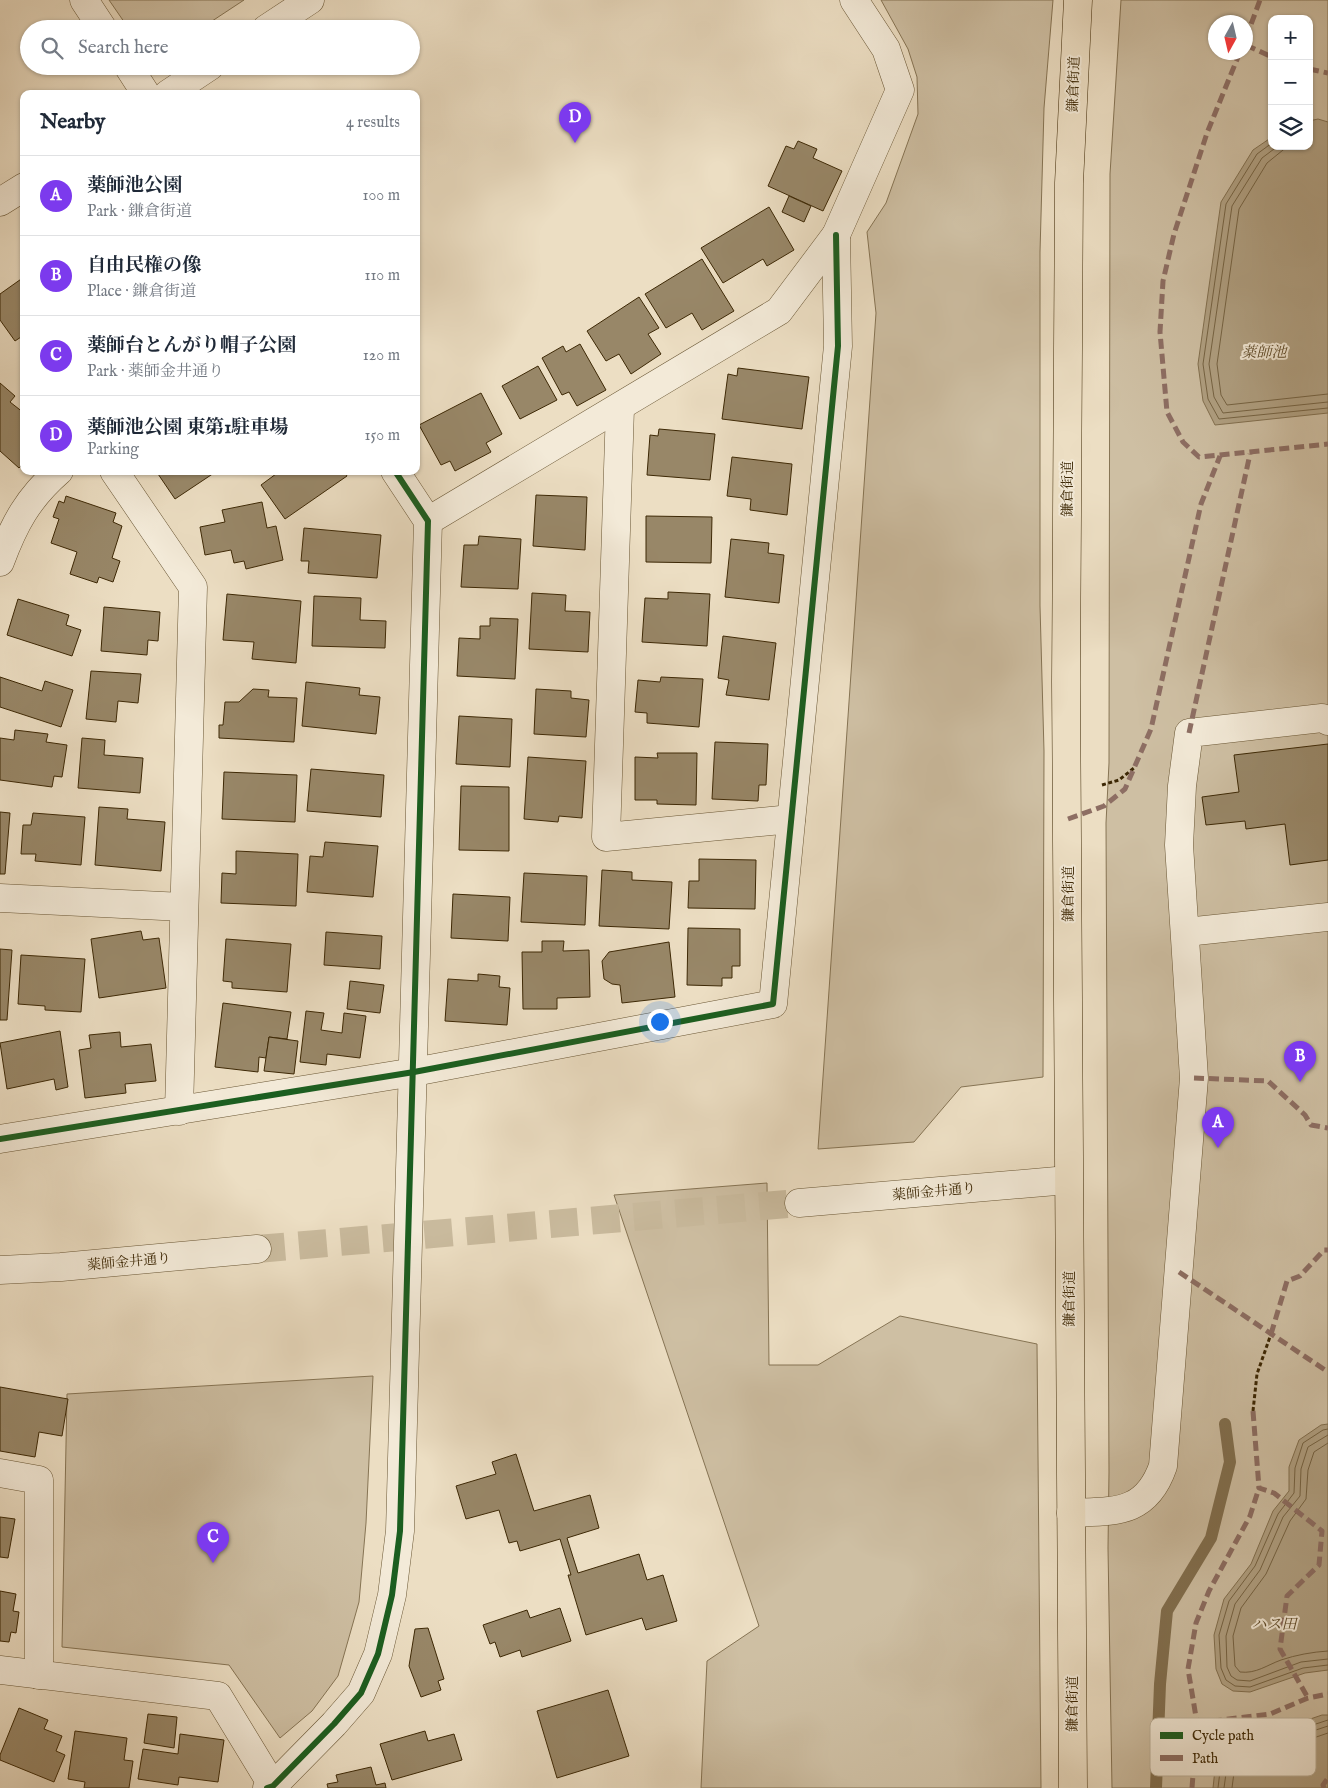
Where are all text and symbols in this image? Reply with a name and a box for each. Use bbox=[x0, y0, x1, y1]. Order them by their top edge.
north arrow bbox=[1208, 15, 1253, 60]
map controls bbox=[1268, 15, 1313, 150]
button: + bbox=[1268, 15, 1313, 60]
search box bbox=[20, 20, 420, 75]
icon: search bbox=[38, 34, 66, 62]
text: Search here bbox=[78, 36, 169, 60]
street label: 鎌倉街道 bbox=[1064, 56, 1084, 112]
button: − bbox=[1268, 60, 1313, 105]
pin: D bbox=[559, 102, 591, 143]
button: layers bbox=[1268, 105, 1313, 150]
text: Nearby bbox=[40, 109, 105, 136]
text: 4 results bbox=[346, 113, 400, 133]
text: 薬師池公園 bbox=[87, 174, 182, 198]
text: A bbox=[51, 186, 61, 206]
text: 100 m bbox=[363, 186, 400, 206]
text: Park · 鎌倉街道 bbox=[87, 202, 192, 222]
text: 自由民権の像 bbox=[87, 254, 201, 278]
text: B bbox=[51, 266, 61, 286]
text: 110 m bbox=[364, 266, 400, 286]
text: Place · 鎌倉街道 bbox=[87, 282, 196, 302]
text: 薬師台とんがり帽子公園 bbox=[87, 334, 296, 358]
water label: 薬師池 bbox=[1241, 343, 1288, 362]
text: C bbox=[50, 346, 62, 366]
text: 120 m bbox=[363, 346, 400, 366]
text: Park · 薬師金井通り bbox=[87, 362, 224, 382]
text: 薬師池公園 東第1駐車場 bbox=[87, 416, 288, 440]
text: D bbox=[50, 426, 62, 446]
text: 150 m bbox=[365, 426, 400, 446]
text: Parking bbox=[87, 440, 139, 460]
street label: 鎌倉街道 bbox=[1059, 461, 1077, 517]
street label: 鎌倉街道 bbox=[1060, 866, 1078, 922]
your location bbox=[647, 1009, 673, 1035]
pin: B bbox=[1284, 1041, 1316, 1082]
pin: A bbox=[1202, 1107, 1234, 1148]
street label: 薬師金井通り bbox=[891, 1179, 977, 1205]
street label: 薬師金井通り bbox=[86, 1249, 172, 1275]
street label: 鎌倉街道 bbox=[1061, 1271, 1079, 1327]
pin: C bbox=[197, 1522, 229, 1563]
water label: ハス田 bbox=[1251, 1615, 1298, 1634]
street label: 鎌倉街道 bbox=[1064, 1676, 1082, 1732]
legend bbox=[1150, 1718, 1316, 1776]
text: Cycle path bbox=[1192, 1727, 1254, 1745]
text: Path bbox=[1192, 1750, 1219, 1768]

